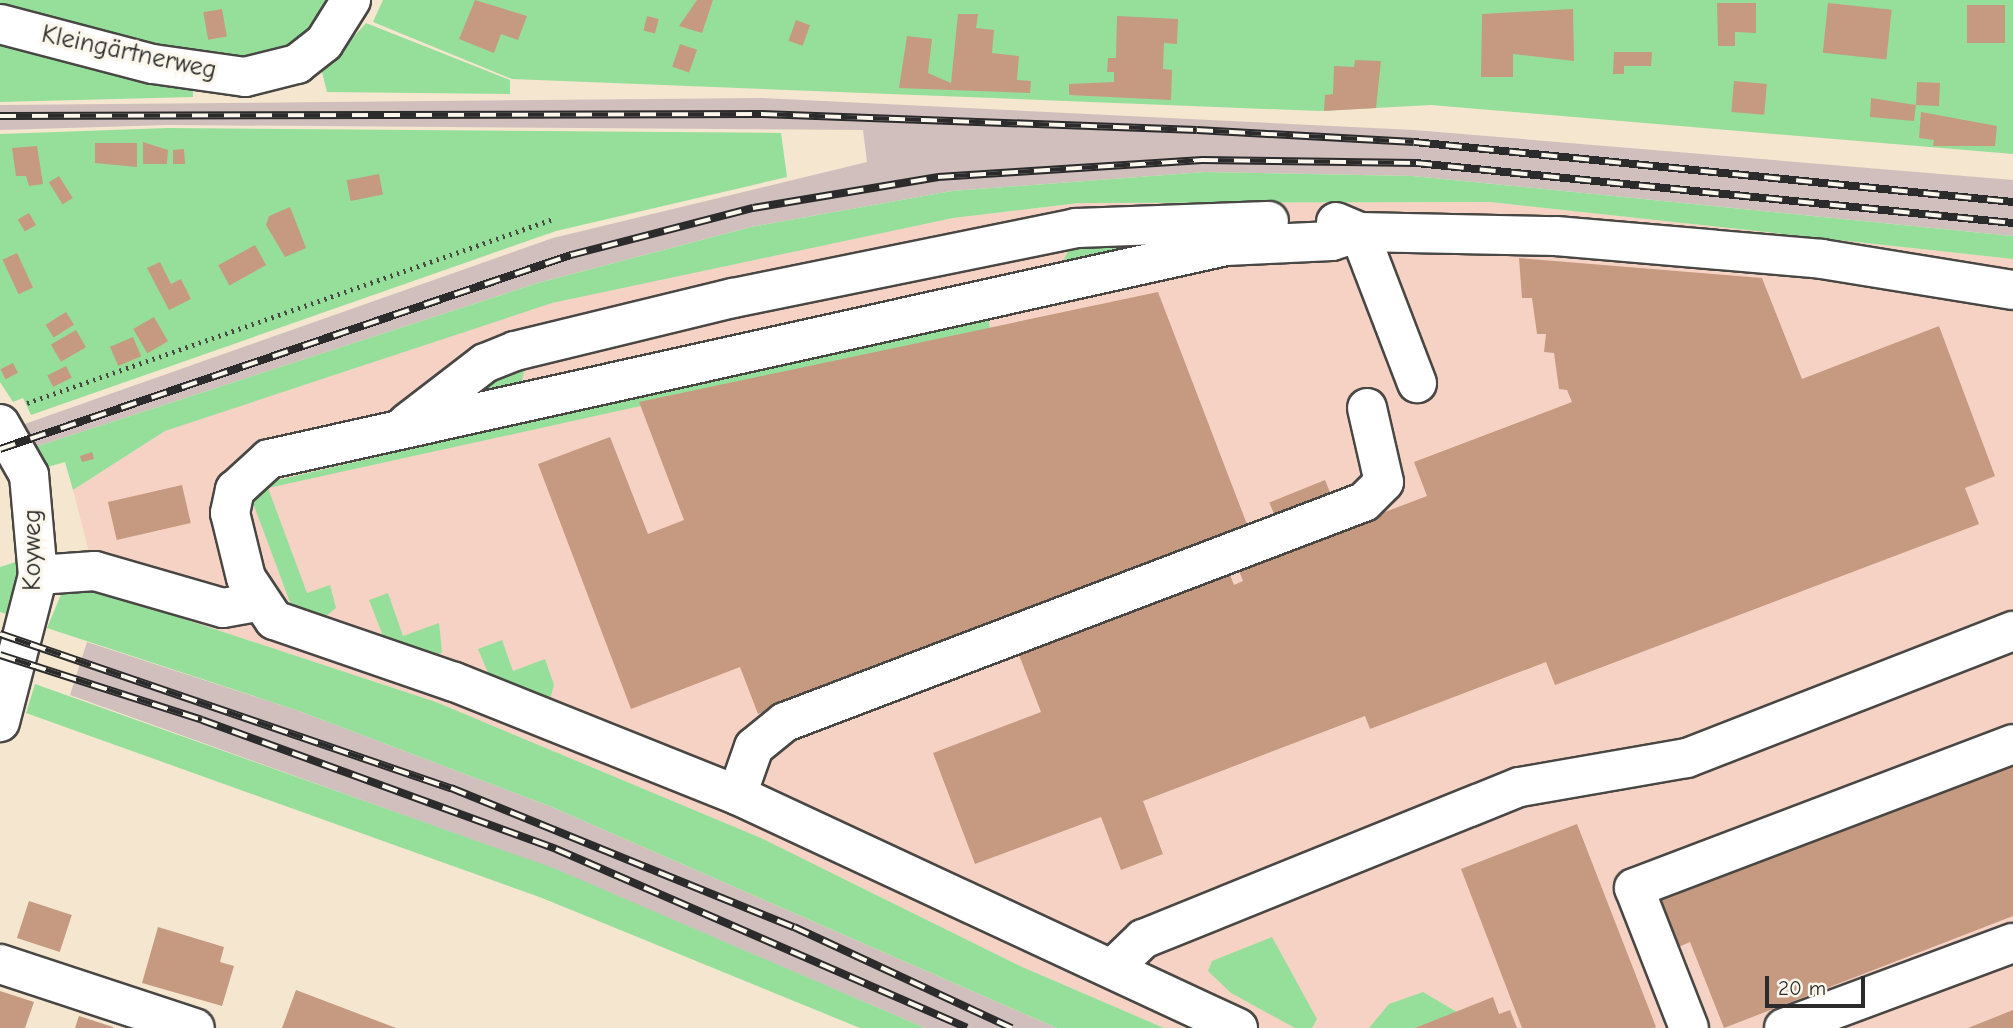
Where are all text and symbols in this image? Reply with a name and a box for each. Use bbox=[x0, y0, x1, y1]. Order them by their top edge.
street label: Kleingärtnerweg bbox=[39, 19, 219, 87]
street label: Koyweg bbox=[17, 509, 49, 591]
scale bar bbox=[1768, 962, 1868, 1006]
text: 20 m bbox=[1778, 976, 1826, 1000]

